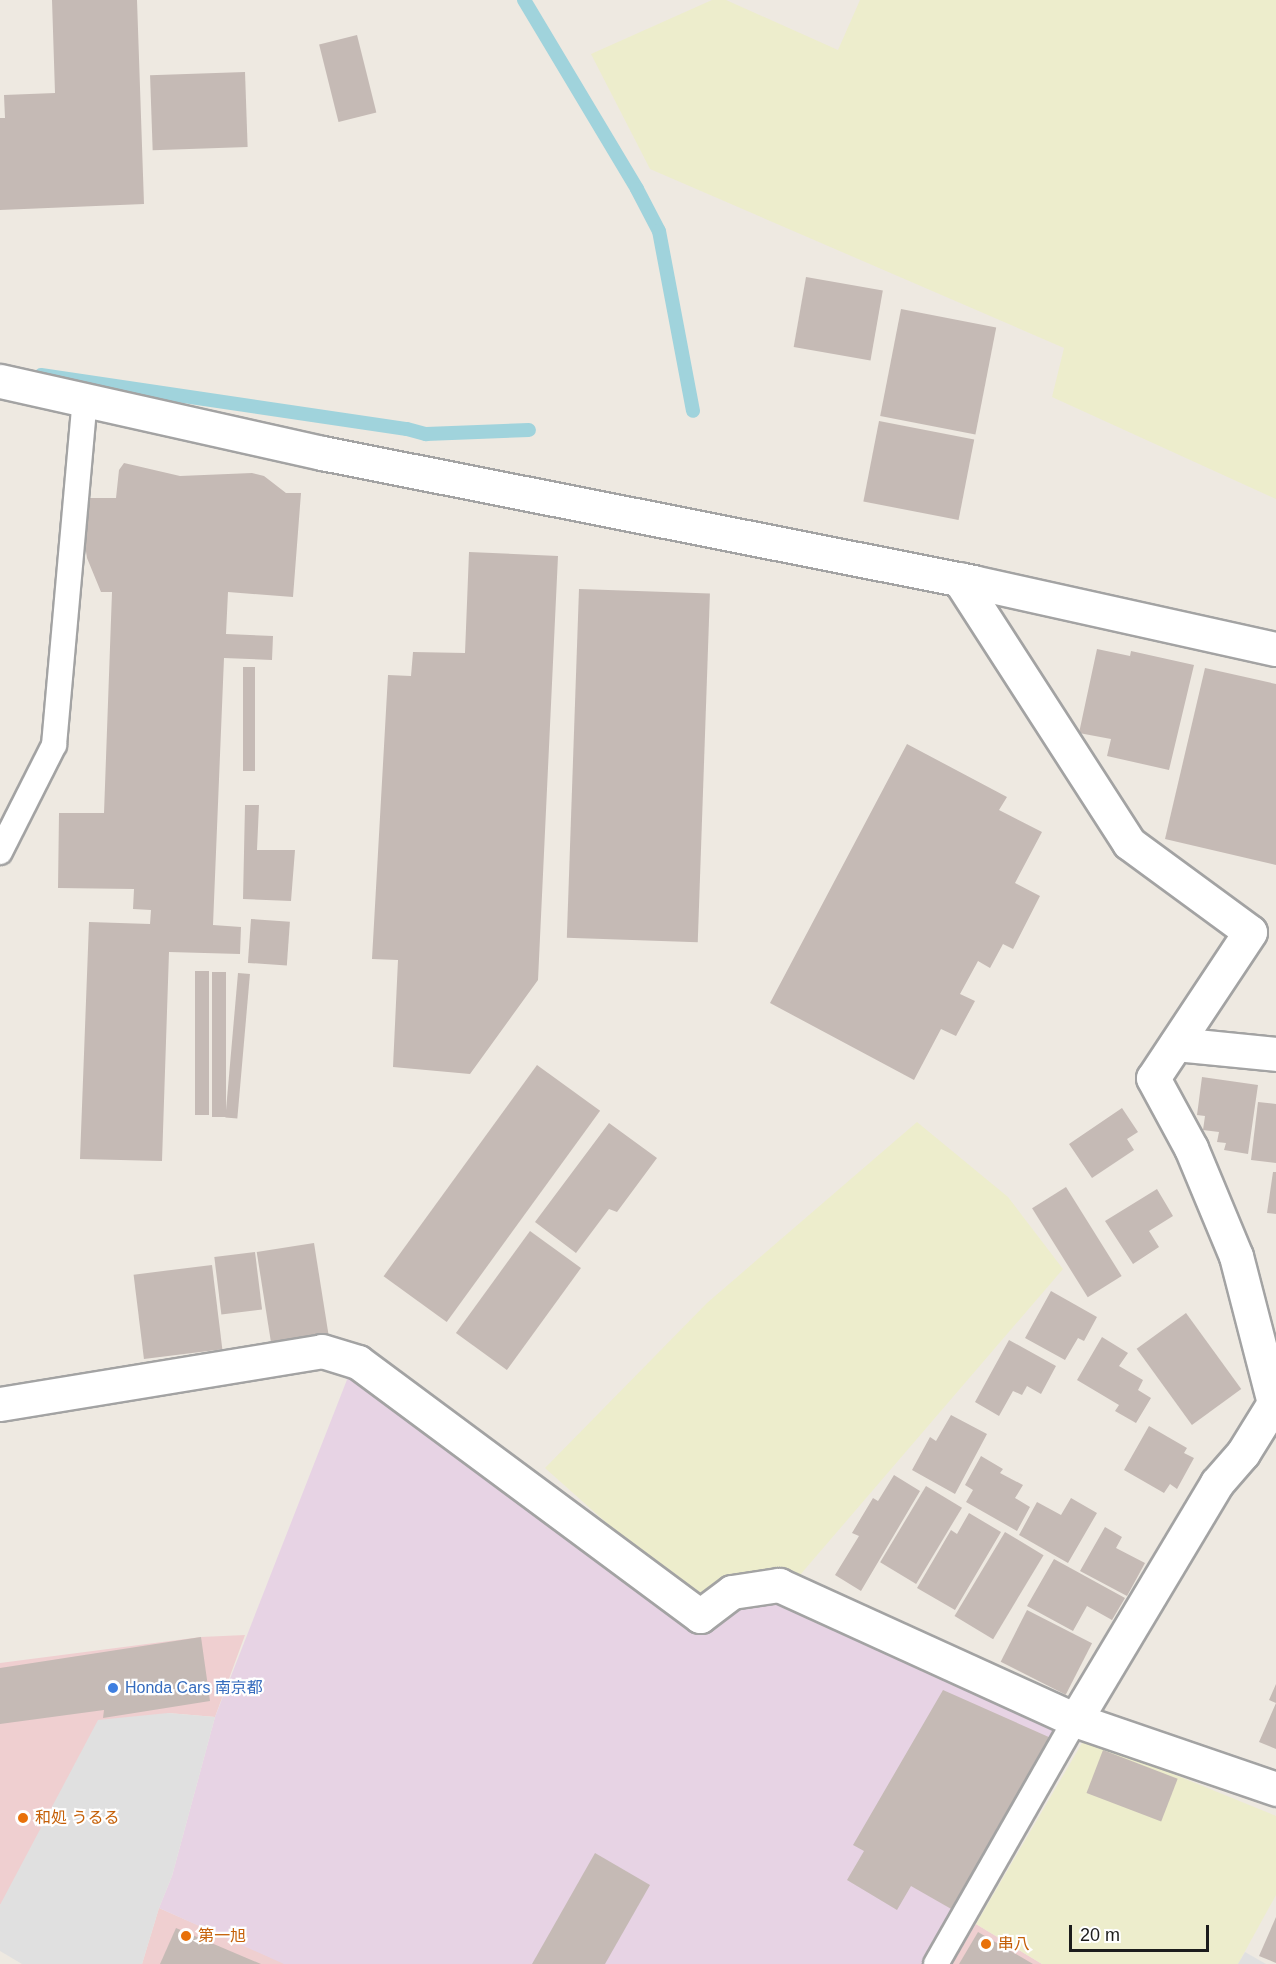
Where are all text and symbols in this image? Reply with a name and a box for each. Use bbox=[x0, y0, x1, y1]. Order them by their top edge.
place label: Honda Cars 南京都 bbox=[125, 1678, 263, 1698]
marker: Honda Cars 南京都 bbox=[106, 1681, 120, 1695]
place label: 和処 うるる bbox=[35, 1808, 119, 1828]
marker: 和処 うるる bbox=[16, 1811, 30, 1825]
scale bar bbox=[1072, 1913, 1212, 1951]
text: 20 m bbox=[1080, 1925, 1120, 1945]
place label: 第一旭 bbox=[198, 1926, 246, 1946]
marker: 第一旭 bbox=[179, 1929, 193, 1943]
place label: 串八 bbox=[998, 1934, 1030, 1954]
marker: 串八 bbox=[979, 1937, 993, 1951]

